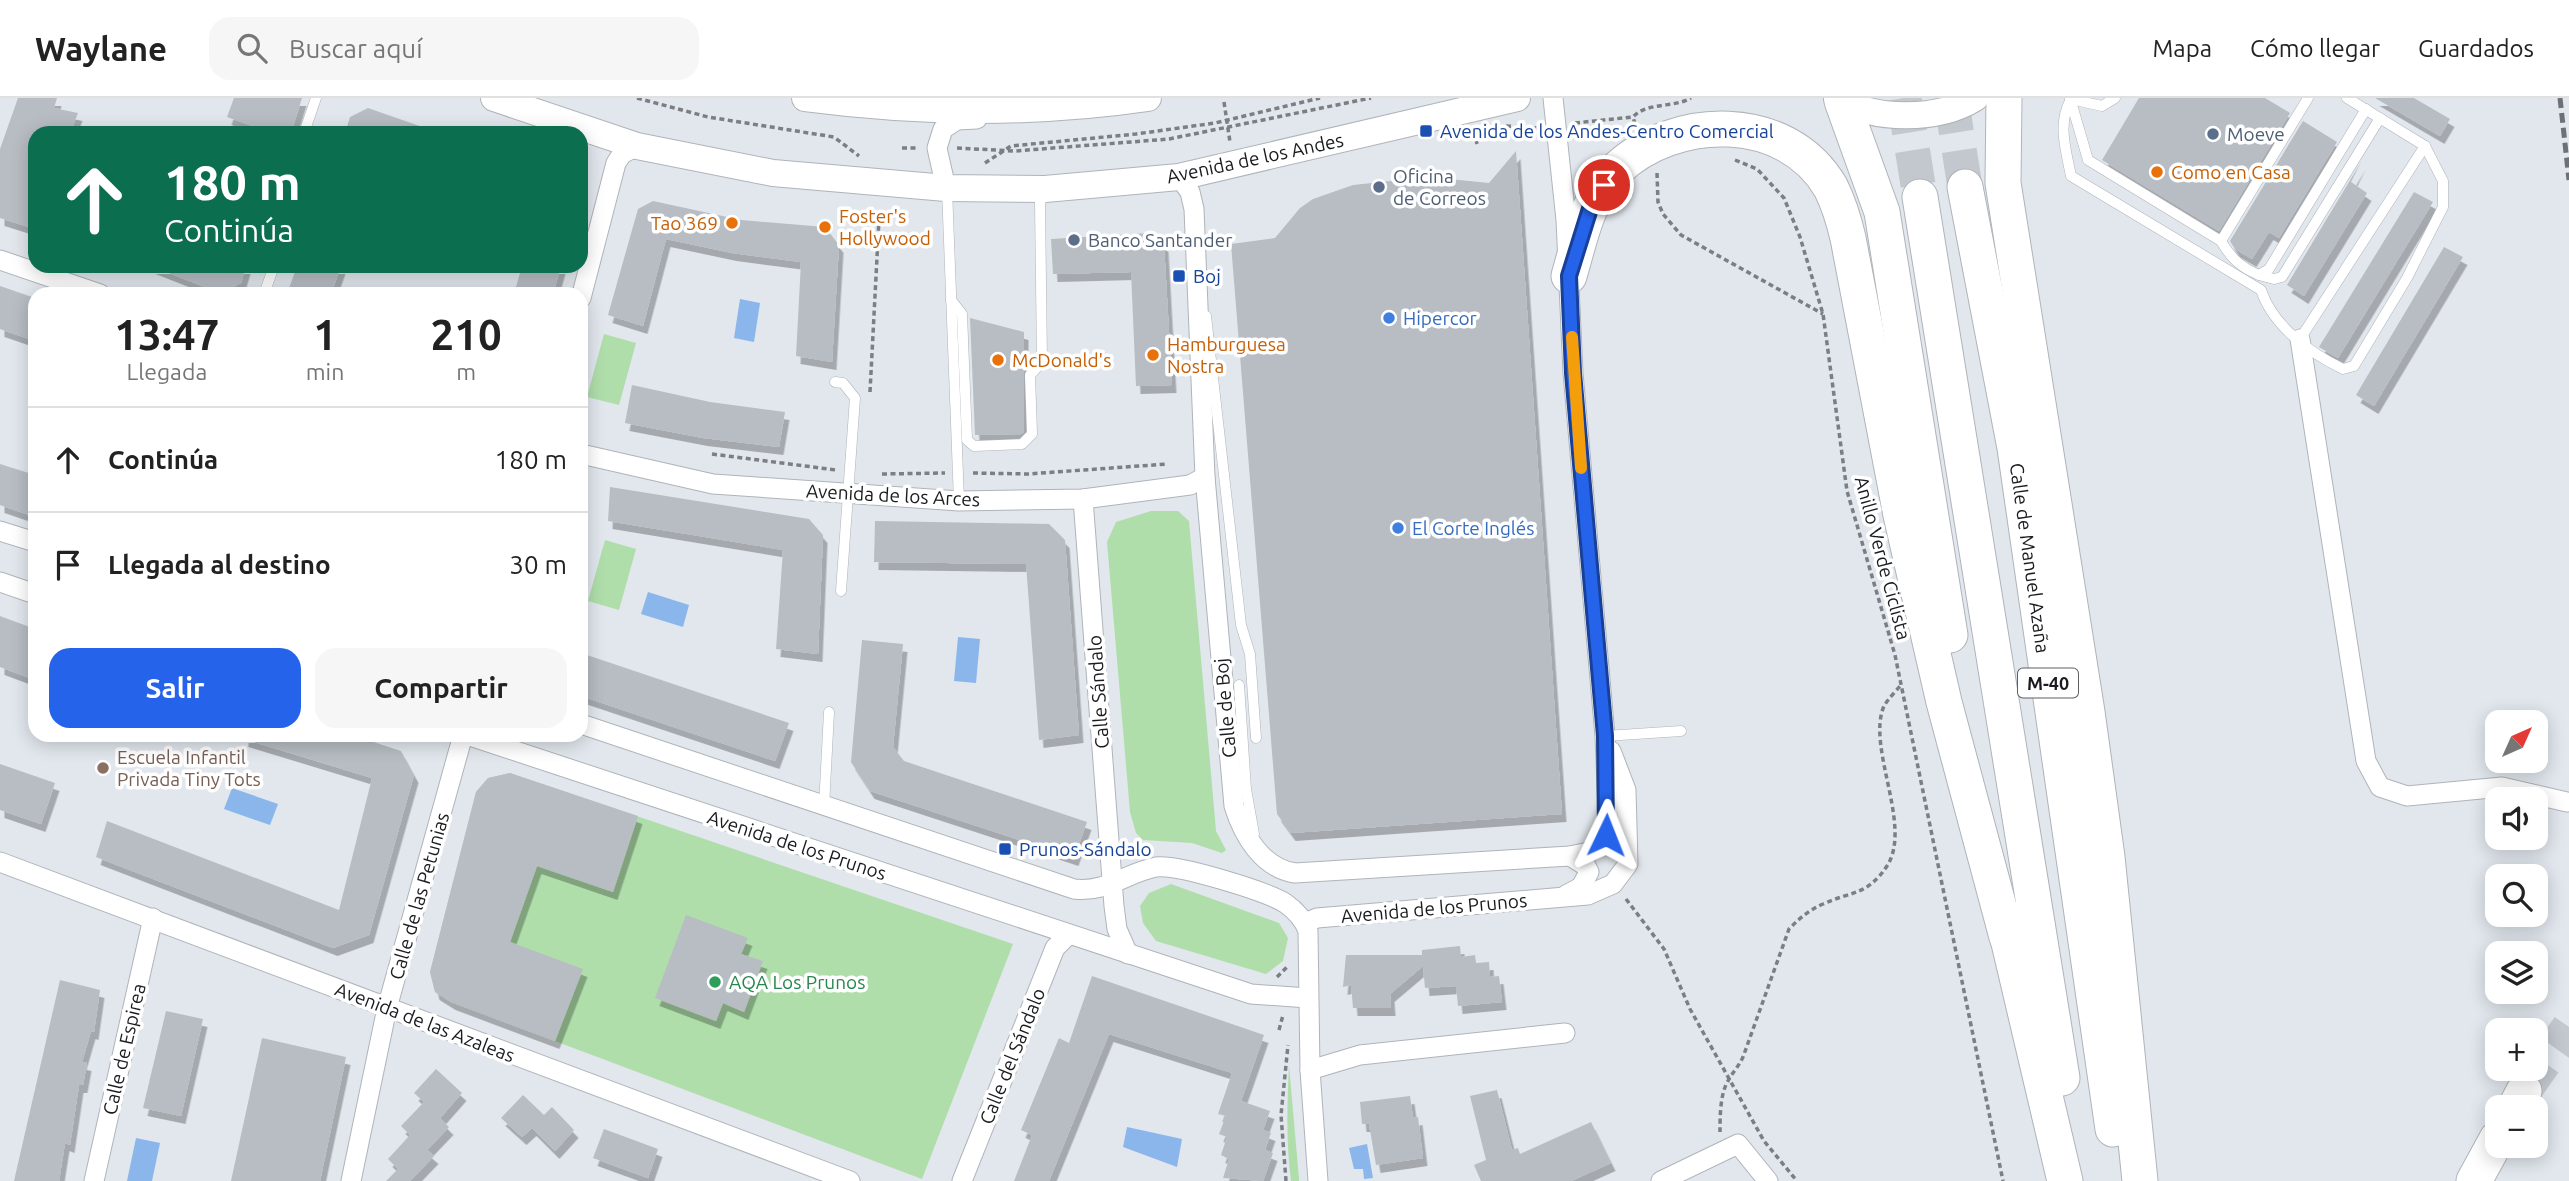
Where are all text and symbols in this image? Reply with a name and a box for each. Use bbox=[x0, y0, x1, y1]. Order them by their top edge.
search box bbox=[209, 17, 699, 80]
icon: search bbox=[233, 29, 271, 67]
text: Waylane bbox=[35, 30, 167, 67]
text: Buscar aquí bbox=[289, 34, 423, 63]
text: Mapa bbox=[2152, 35, 2212, 62]
text: Cómo llegar bbox=[2250, 35, 2380, 62]
text: Guardados bbox=[2418, 35, 2534, 62]
place label: Avenida de los Andes-Centro Comercial bbox=[1440, 120, 1774, 142]
marker: Avenida de los Andes-Centro Comercial bbox=[1418, 123, 1434, 139]
place label: Moeve bbox=[2227, 123, 2285, 145]
marker: Moeve bbox=[2205, 126, 2221, 142]
street label: Avenida de los Andes bbox=[1165, 129, 1345, 187]
icon: ahead bbox=[49, 154, 140, 245]
text: 180 m bbox=[164, 154, 301, 209]
pin bbox=[1574, 155, 1634, 215]
place label: Como en Casa bbox=[2171, 161, 2291, 183]
marker: Como en Casa bbox=[2149, 164, 2165, 180]
place label: Oficina de Correos bbox=[1393, 165, 1486, 209]
icon: arrive bbox=[1585, 166, 1623, 204]
marker: Oficina de Correos bbox=[1371, 179, 1387, 195]
place label: Foster's Hollywood bbox=[839, 205, 931, 249]
text: Continúa bbox=[164, 212, 294, 248]
place label: Tao 369 bbox=[651, 212, 718, 234]
marker: Tao 369 bbox=[724, 215, 740, 231]
marker: Foster's Hollywood bbox=[817, 219, 833, 235]
place label: Banco Santander bbox=[1088, 229, 1232, 251]
marker: Banco Santander bbox=[1066, 232, 1082, 248]
place label: Boj bbox=[1193, 265, 1221, 287]
marker: Boj bbox=[1171, 268, 1187, 284]
place label: Hipercor bbox=[1403, 307, 1477, 329]
marker: Hipercor bbox=[1381, 310, 1397, 326]
text: 13:47 bbox=[114, 311, 219, 358]
text: 1 bbox=[313, 311, 337, 358]
text: 210 bbox=[431, 311, 502, 358]
place label: Hamburguesa Nostra bbox=[1167, 333, 1286, 377]
marker: Hamburguesa Nostra bbox=[1145, 347, 1161, 363]
place label: McDonald's bbox=[1012, 349, 1111, 371]
marker: McDonald's bbox=[990, 352, 1006, 368]
text: Llegada bbox=[126, 359, 207, 384]
text: min bbox=[306, 359, 344, 384]
text: m bbox=[456, 359, 476, 384]
icon: ahead bbox=[49, 441, 87, 479]
text: Continúa bbox=[108, 445, 218, 474]
text: 180 m bbox=[495, 445, 567, 474]
street label: Calle de Manuel Azaña bbox=[2006, 462, 2054, 654]
street label: Anillo Verde Ciclista bbox=[1851, 474, 1915, 642]
street label: Avenida de los Arces bbox=[805, 479, 981, 511]
place label: El Corte Inglés bbox=[1412, 517, 1535, 539]
marker: El Corte Inglés bbox=[1390, 520, 1406, 536]
icon: arrive bbox=[49, 546, 87, 584]
text: Llegada al destino bbox=[108, 550, 331, 579]
text: 30 m bbox=[509, 550, 567, 579]
street label: Calle Sándalo bbox=[1083, 634, 1113, 750]
button: Salir bbox=[49, 648, 301, 728]
button: Compartir bbox=[315, 648, 567, 728]
street label: Calle de Boj bbox=[1210, 657, 1240, 759]
road number: M-40 bbox=[2018, 668, 2078, 698]
north arrow bbox=[2485, 710, 2548, 774]
map controls bbox=[2485, 710, 2548, 1158]
place label: Escuela Infantil Privada Tiny Tots bbox=[117, 746, 261, 790]
marker: Escuela Infantil Privada Tiny Tots bbox=[95, 760, 111, 776]
button: sound bbox=[2485, 787, 2548, 850]
position arrow bbox=[1569, 798, 1643, 872]
street label: Avenida de los Prunos bbox=[705, 806, 889, 884]
street label: Calle de las Petunias bbox=[385, 810, 453, 982]
place label: Prunos-Sándalo bbox=[1019, 838, 1152, 860]
marker: Prunos-Sándalo bbox=[997, 841, 1013, 857]
button: search bbox=[2485, 864, 2548, 927]
street label: Avenida de los Prunos bbox=[1340, 889, 1528, 927]
button: layers bbox=[2485, 941, 2548, 1004]
place label: AQA Los Prunos bbox=[729, 971, 865, 993]
marker: AQA Los Prunos bbox=[707, 974, 723, 990]
street label: Avenida de las Azaleas bbox=[332, 978, 518, 1066]
street label: Calle de Espirea bbox=[98, 981, 150, 1117]
street label: Calle del Sándalo bbox=[975, 985, 1049, 1127]
button: + bbox=[2485, 1018, 2548, 1081]
button: − bbox=[2485, 1095, 2548, 1158]

